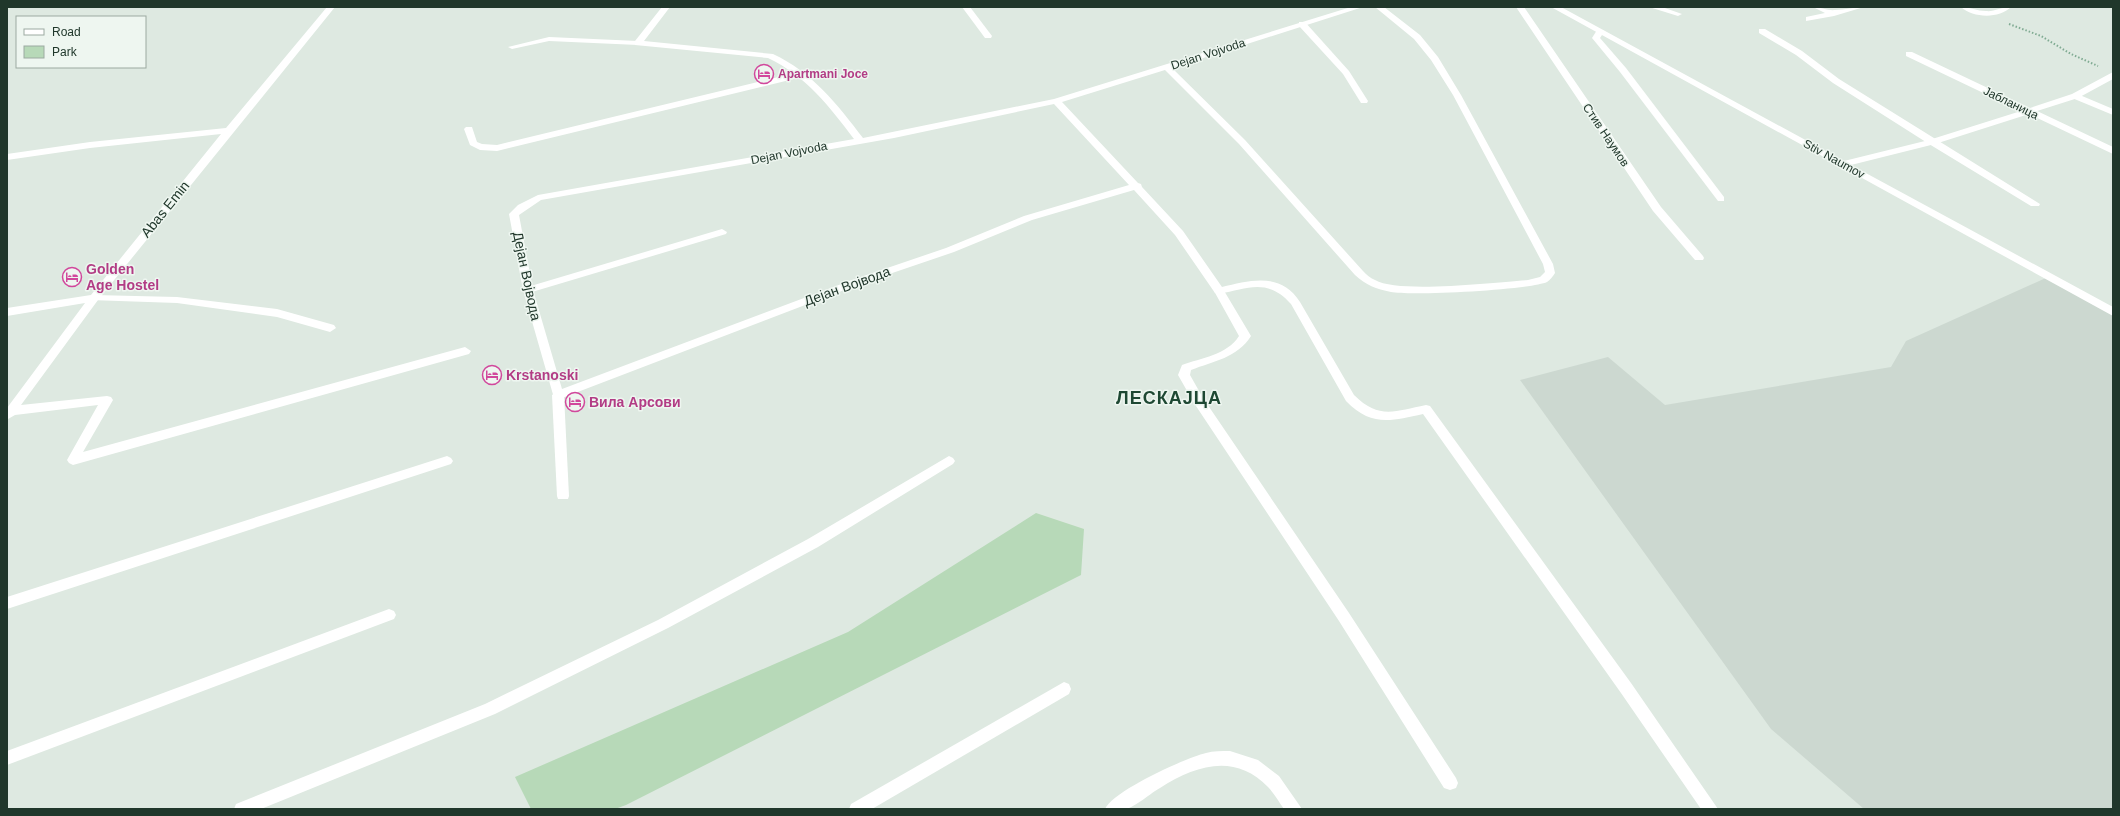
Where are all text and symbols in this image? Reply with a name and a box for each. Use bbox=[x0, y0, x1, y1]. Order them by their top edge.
legend bbox=[16, 16, 146, 68]
text: Road bbox=[52, 25, 81, 39]
street label: Dejan Vojvoda bbox=[1169, 35, 1247, 73]
text: Park bbox=[52, 45, 78, 59]
hotel icon: Apartmani Joce bbox=[753, 63, 775, 85]
place label: Apartmani Joce bbox=[778, 67, 868, 81]
street label: Јабланица bbox=[1981, 84, 2041, 122]
street label: Стив Наумов bbox=[1580, 101, 1632, 169]
street label: Stiv Naumov bbox=[1801, 136, 1867, 182]
street label: Dejan Vojvoda bbox=[750, 139, 829, 167]
street label: Abas Emin bbox=[137, 178, 193, 240]
street label: Дејан Војвода bbox=[510, 230, 544, 322]
place label: Golden Age Hostel bbox=[86, 261, 159, 293]
street label: Дејан Војвода bbox=[802, 263, 893, 309]
hotel icon: Golden Age Hostel bbox=[61, 266, 83, 288]
hotel icon: Krstanoski bbox=[481, 364, 503, 386]
place label: Krstanoski bbox=[506, 367, 578, 383]
district label: ЛЕСКАЈЦА bbox=[1116, 388, 1222, 408]
hotel icon: Вила Арсови bbox=[564, 391, 586, 413]
place label: Вила Арсови bbox=[589, 394, 681, 410]

